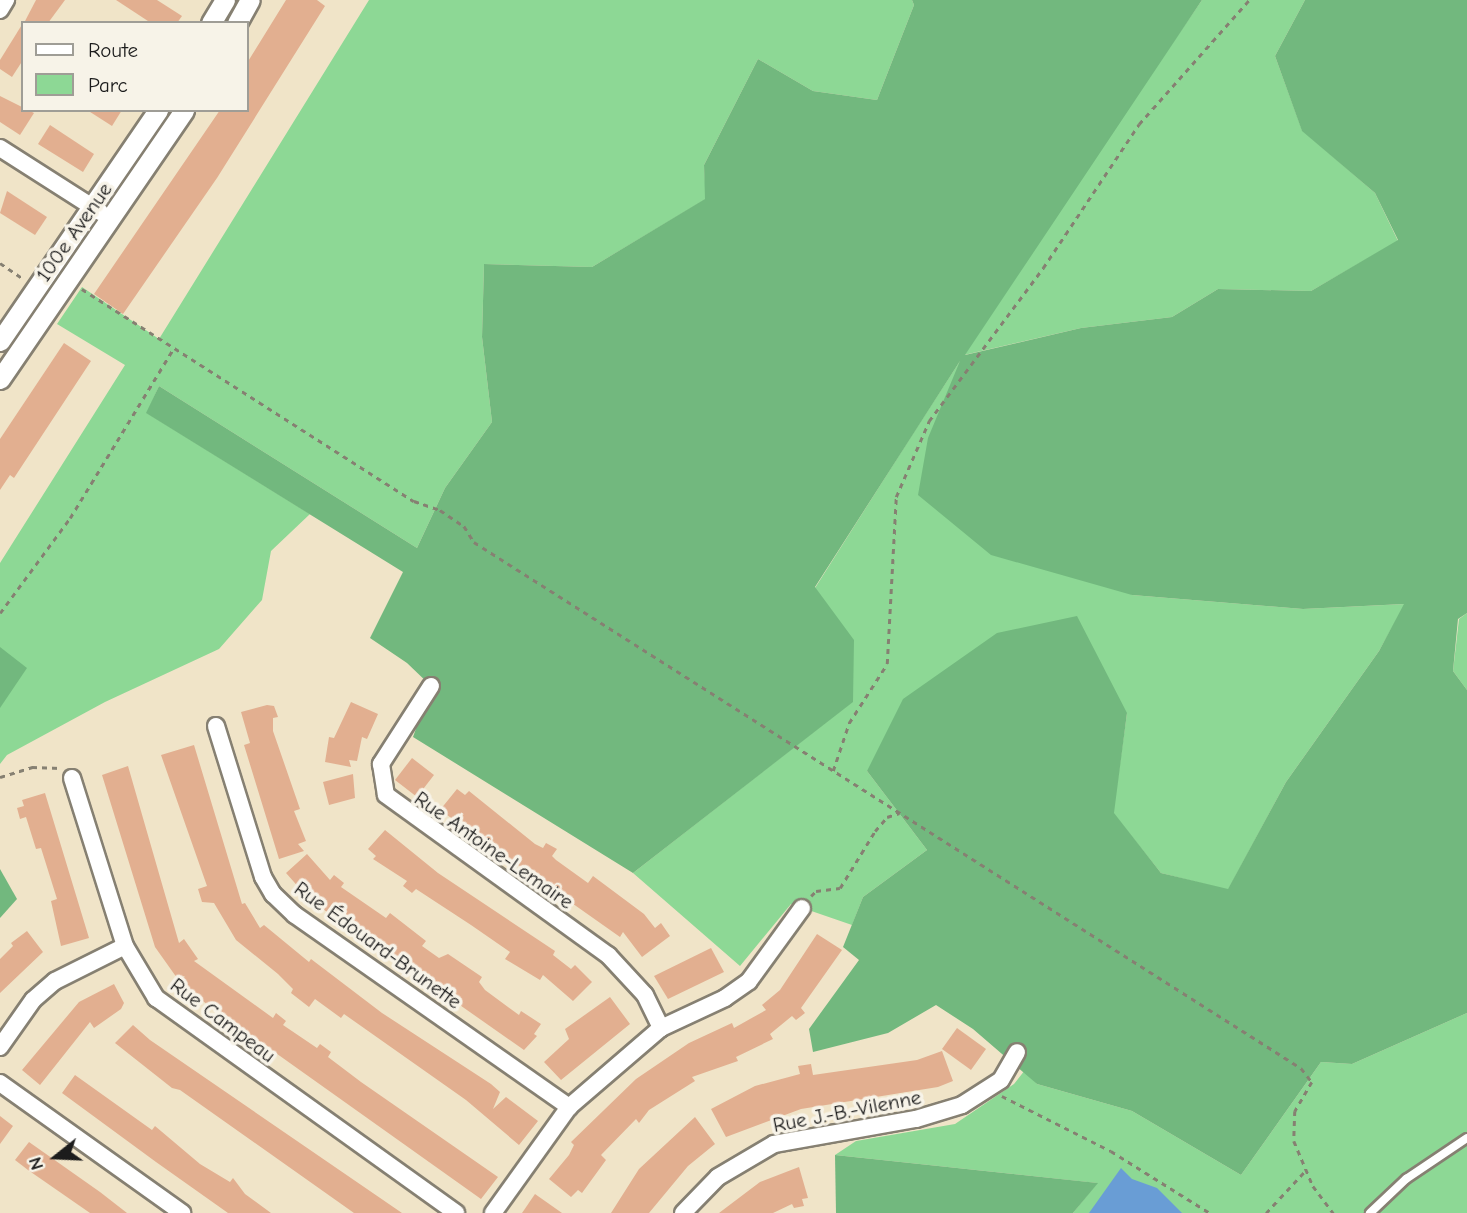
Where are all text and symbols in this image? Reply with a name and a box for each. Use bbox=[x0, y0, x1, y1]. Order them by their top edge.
legend bbox=[21, 21, 248, 112]
text: Route bbox=[88, 38, 138, 62]
text: Parc bbox=[88, 73, 128, 97]
street label: 100e Avenue bbox=[31, 178, 117, 286]
street label: Rue Antoine-Lemaire bbox=[410, 786, 578, 914]
street label: Rue Édouard-Brunette bbox=[289, 876, 467, 1014]
street label: Rue Campeau bbox=[165, 972, 281, 1068]
street label: Rue J.-B.-Vilenne bbox=[771, 1084, 923, 1138]
north arrow bbox=[21, 1122, 91, 1192]
text: N bbox=[24, 1154, 48, 1173]

